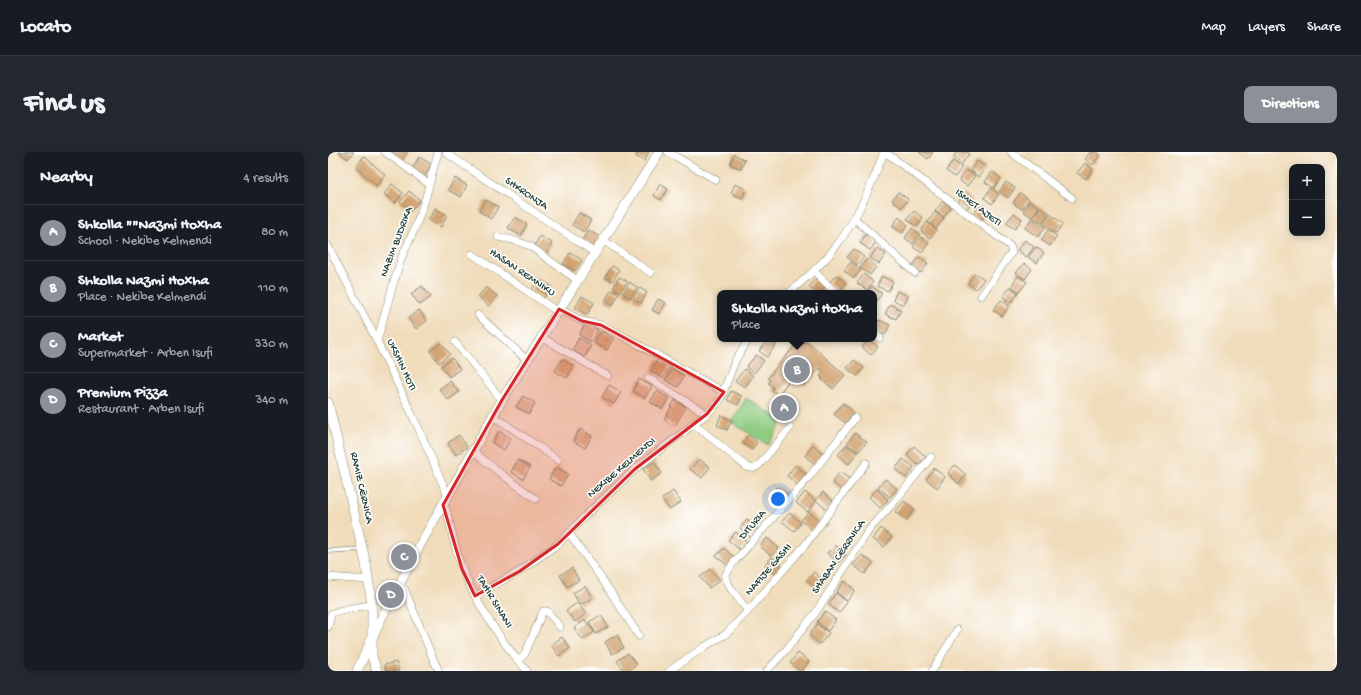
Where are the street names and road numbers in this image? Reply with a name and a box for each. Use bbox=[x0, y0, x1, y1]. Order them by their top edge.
street label: SHKRONJA bbox=[502, 175, 550, 213]
street label: ISMET AJETI bbox=[952, 187, 1004, 230]
street label: NAZIM BUDRIKA bbox=[378, 205, 416, 279]
street label: HASAN REMNIKU bbox=[487, 247, 557, 299]
street label: UKSHIN HOTI bbox=[384, 337, 418, 393]
street label: NEKIBE KELMENDI bbox=[586, 435, 659, 501]
street label: RAMIZ CËRNICA bbox=[347, 451, 375, 525]
street label: DITURIA bbox=[736, 507, 769, 543]
street label: SHABAN CËRRNICA bbox=[810, 517, 868, 596]
street label: NAFIJE GASHI bbox=[743, 541, 795, 598]
street label: TAHIR SINANI bbox=[473, 573, 515, 631]

